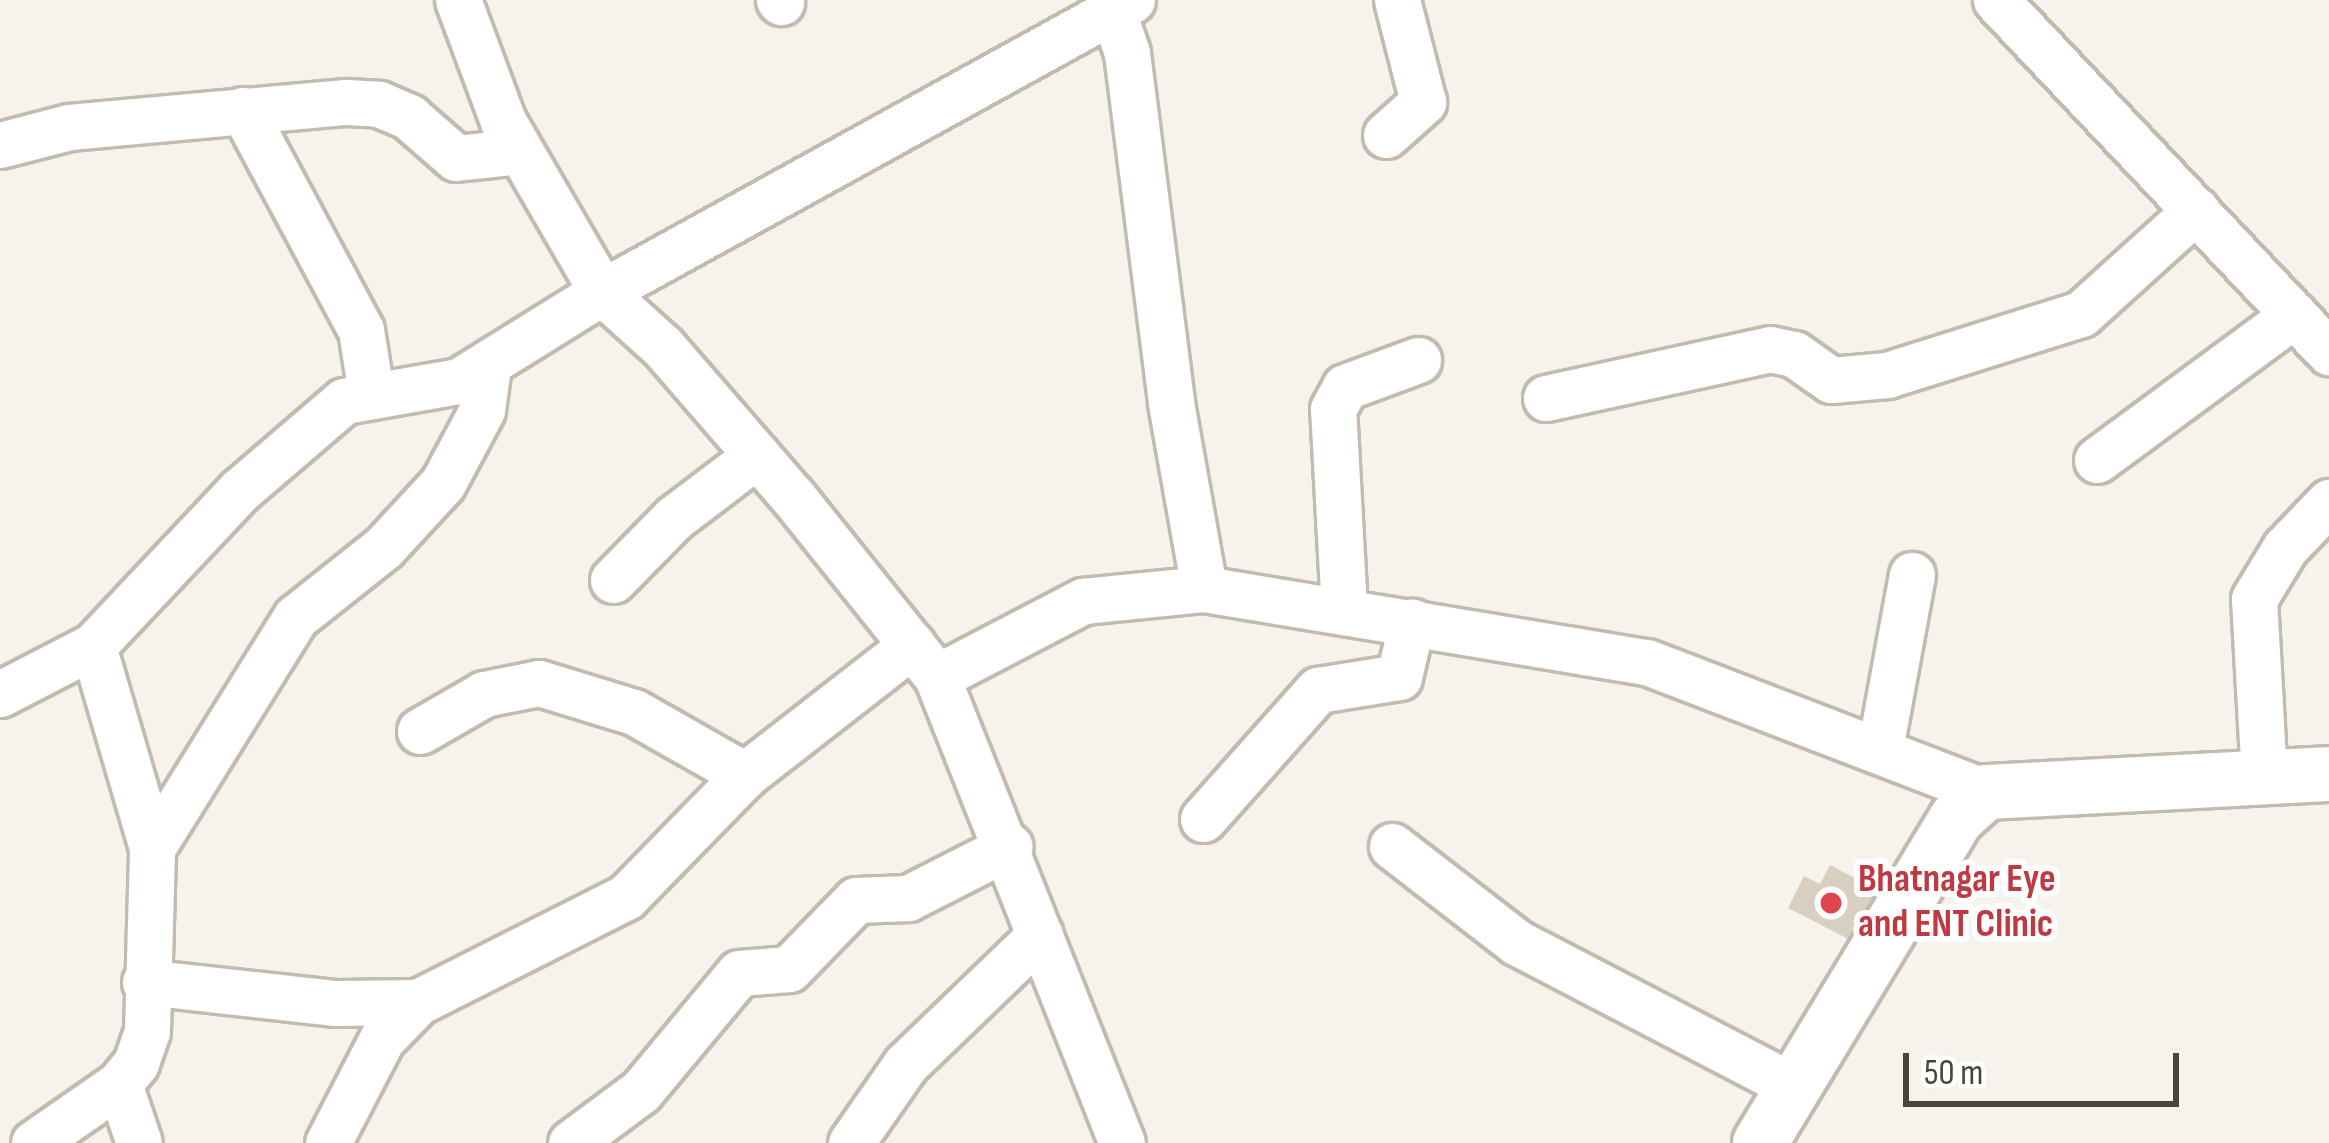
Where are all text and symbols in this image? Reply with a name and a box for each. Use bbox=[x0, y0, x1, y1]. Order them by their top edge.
place label: Bhatnagar Eye and ENT Clinic bbox=[1858, 858, 2056, 949]
marker: Bhatnagar Eye and ENT Clinic bbox=[1815, 887, 1847, 919]
scale bar bbox=[1909, 1029, 2185, 1103]
text: 50 m bbox=[1924, 1052, 1983, 1095]

